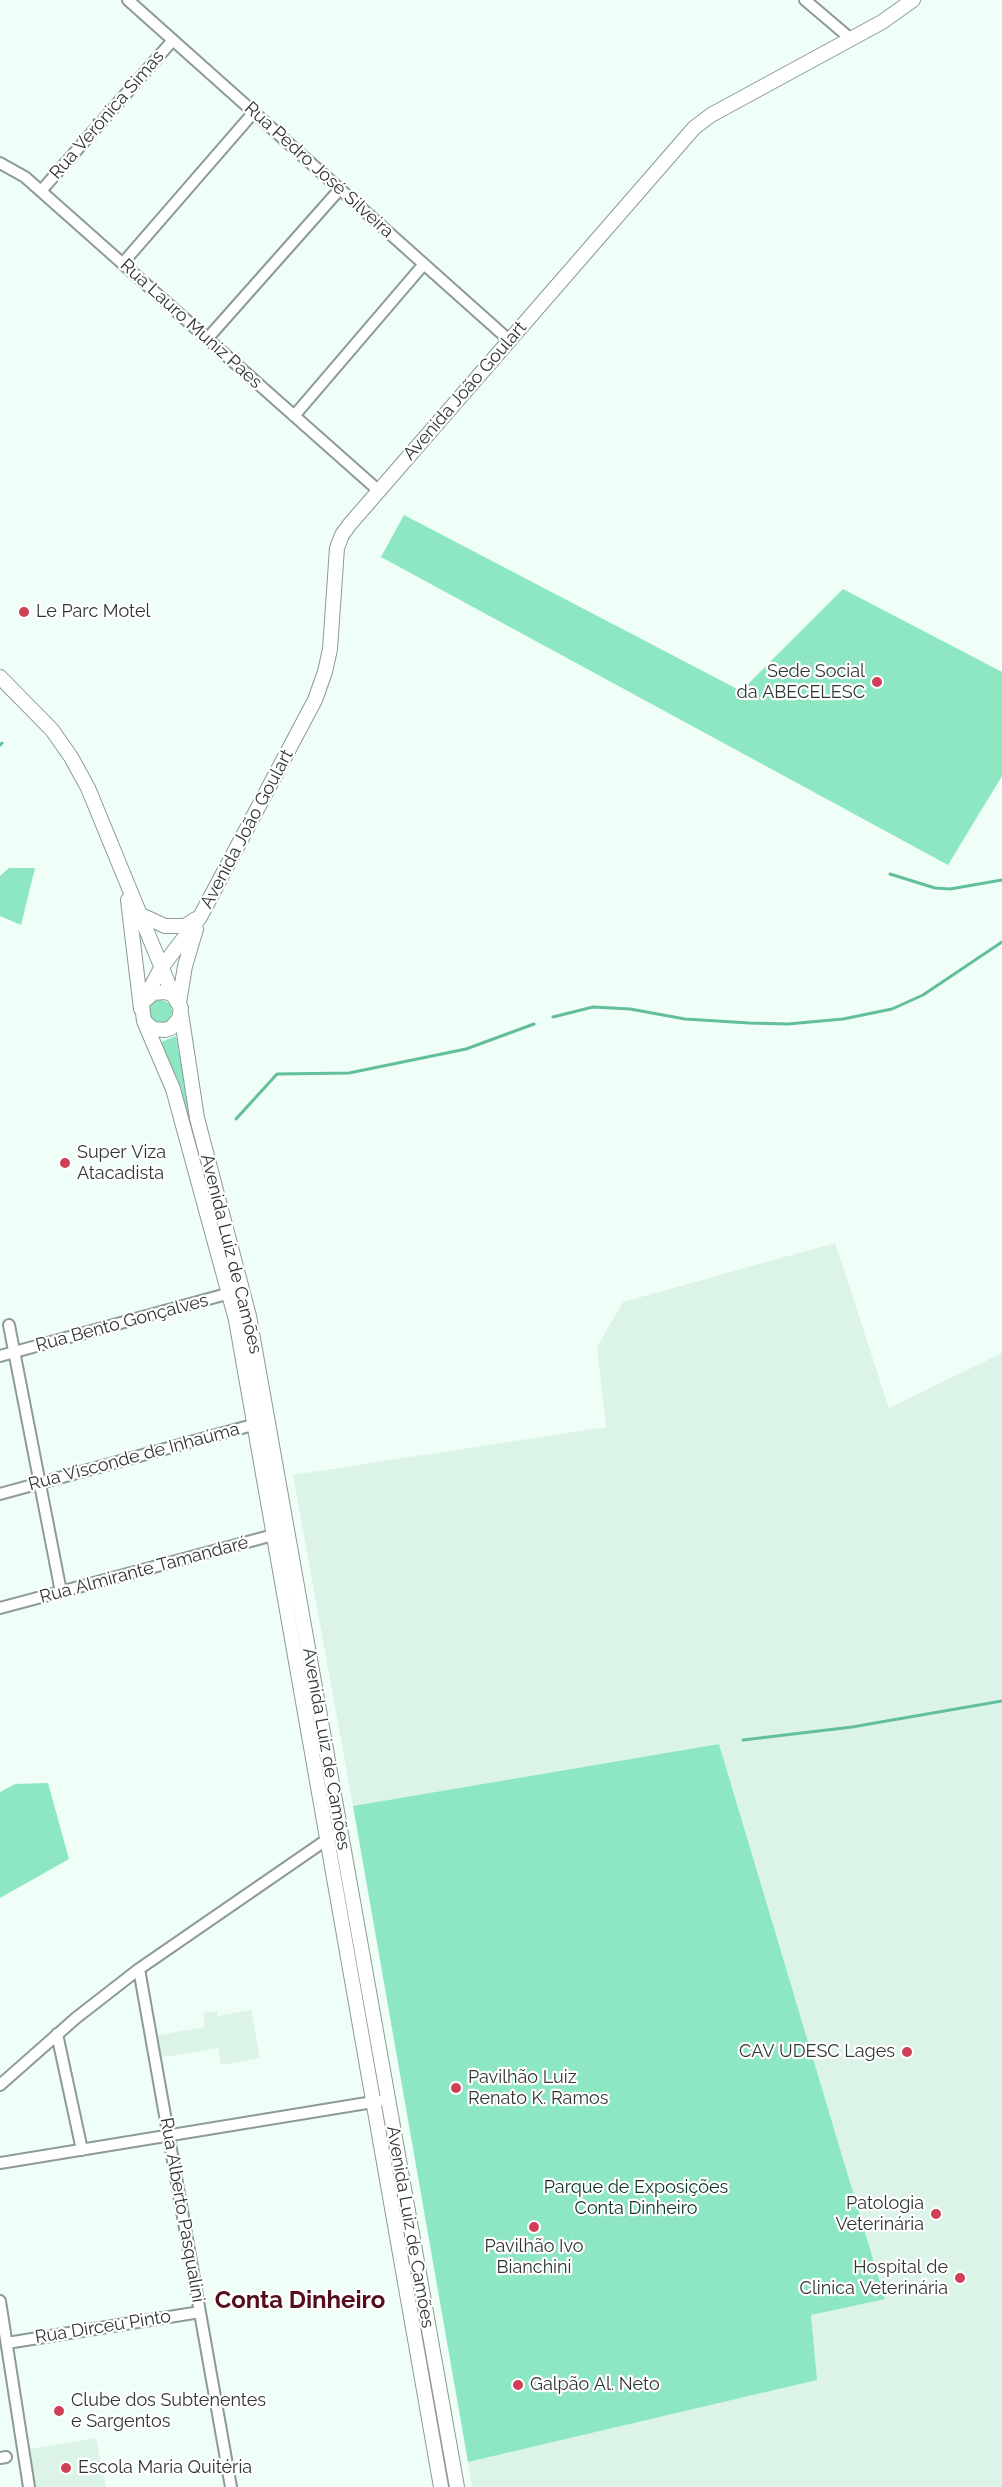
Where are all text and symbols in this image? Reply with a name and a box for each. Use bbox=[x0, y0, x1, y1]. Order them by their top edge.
street label: Rua Verônica Simas bbox=[45, 46, 169, 184]
street label: Rua Pedro José Silveira bbox=[240, 97, 398, 243]
street label: Rua Lauro Muniz Paes bbox=[116, 255, 266, 393]
street label: Avenida João Goulart bbox=[399, 317, 531, 465]
place label: Le Parc Motel bbox=[36, 601, 150, 623]
marker: Le Parc Motel bbox=[17, 605, 31, 619]
place label: Sede Social da ABECELESC bbox=[737, 661, 865, 704]
marker: Sede Social da ABECELESC bbox=[870, 675, 884, 689]
street label: Avenida João Goulart bbox=[196, 746, 298, 912]
place label: Super Viza Atacadista bbox=[77, 1142, 166, 1184]
street label: Avenida Luiz de Camões bbox=[196, 1152, 266, 1356]
marker: Super Viza Atacadista bbox=[58, 1156, 72, 1170]
street label: Rua Bento Gonçalves bbox=[33, 1290, 211, 1356]
street label: Rua Visconde de Inhaúma bbox=[26, 1418, 242, 1496]
street label: Rua Almirante Tamandaré bbox=[37, 1532, 251, 1608]
street label: Avenida Luiz de Camões bbox=[298, 1646, 354, 1852]
place label: CAV UDESC Lages bbox=[739, 2041, 895, 2063]
marker: CAV UDESC Lages bbox=[900, 2045, 914, 2059]
place label: Pavilhão Luiz Renato K. Ramos bbox=[468, 2067, 608, 2110]
marker: Pavilhão Luiz Renato K. Ramos bbox=[449, 2081, 463, 2095]
street label: Rua Alberto Pasqualini bbox=[155, 2116, 209, 2304]
street label: Avenida Luiz de Camões bbox=[382, 2124, 438, 2330]
park label: Parque de Exposições Conta Dinheiro bbox=[544, 2177, 728, 2220]
place label: Patologia Veterinária bbox=[835, 2193, 924, 2236]
marker: Patologia Veterinária bbox=[929, 2207, 943, 2221]
marker: Pavilhão Ivo Bianchini bbox=[527, 2220, 541, 2234]
place label: Pavilhão Ivo Bianchini bbox=[484, 2236, 584, 2278]
place label: Hospital de Clinica Veterinária bbox=[800, 2257, 948, 2300]
marker: Hospital de Clinica Veterinária bbox=[953, 2271, 967, 2285]
district label: Conta Dinheiro bbox=[215, 2287, 385, 2315]
street label: Rua Dirceu Pinto bbox=[34, 2306, 172, 2348]
place label: Galpão Al. Neto bbox=[530, 2374, 660, 2396]
marker: Galpão Al. Neto bbox=[511, 2378, 525, 2392]
place label: Clube dos Subtenentes e Sargentos bbox=[71, 2390, 266, 2432]
marker: Clube dos Subtenentes e Sargentos bbox=[52, 2404, 66, 2418]
place label: Escola Maria Quitéria bbox=[78, 2457, 252, 2479]
marker: Escola Maria Quitéria bbox=[59, 2461, 73, 2475]

